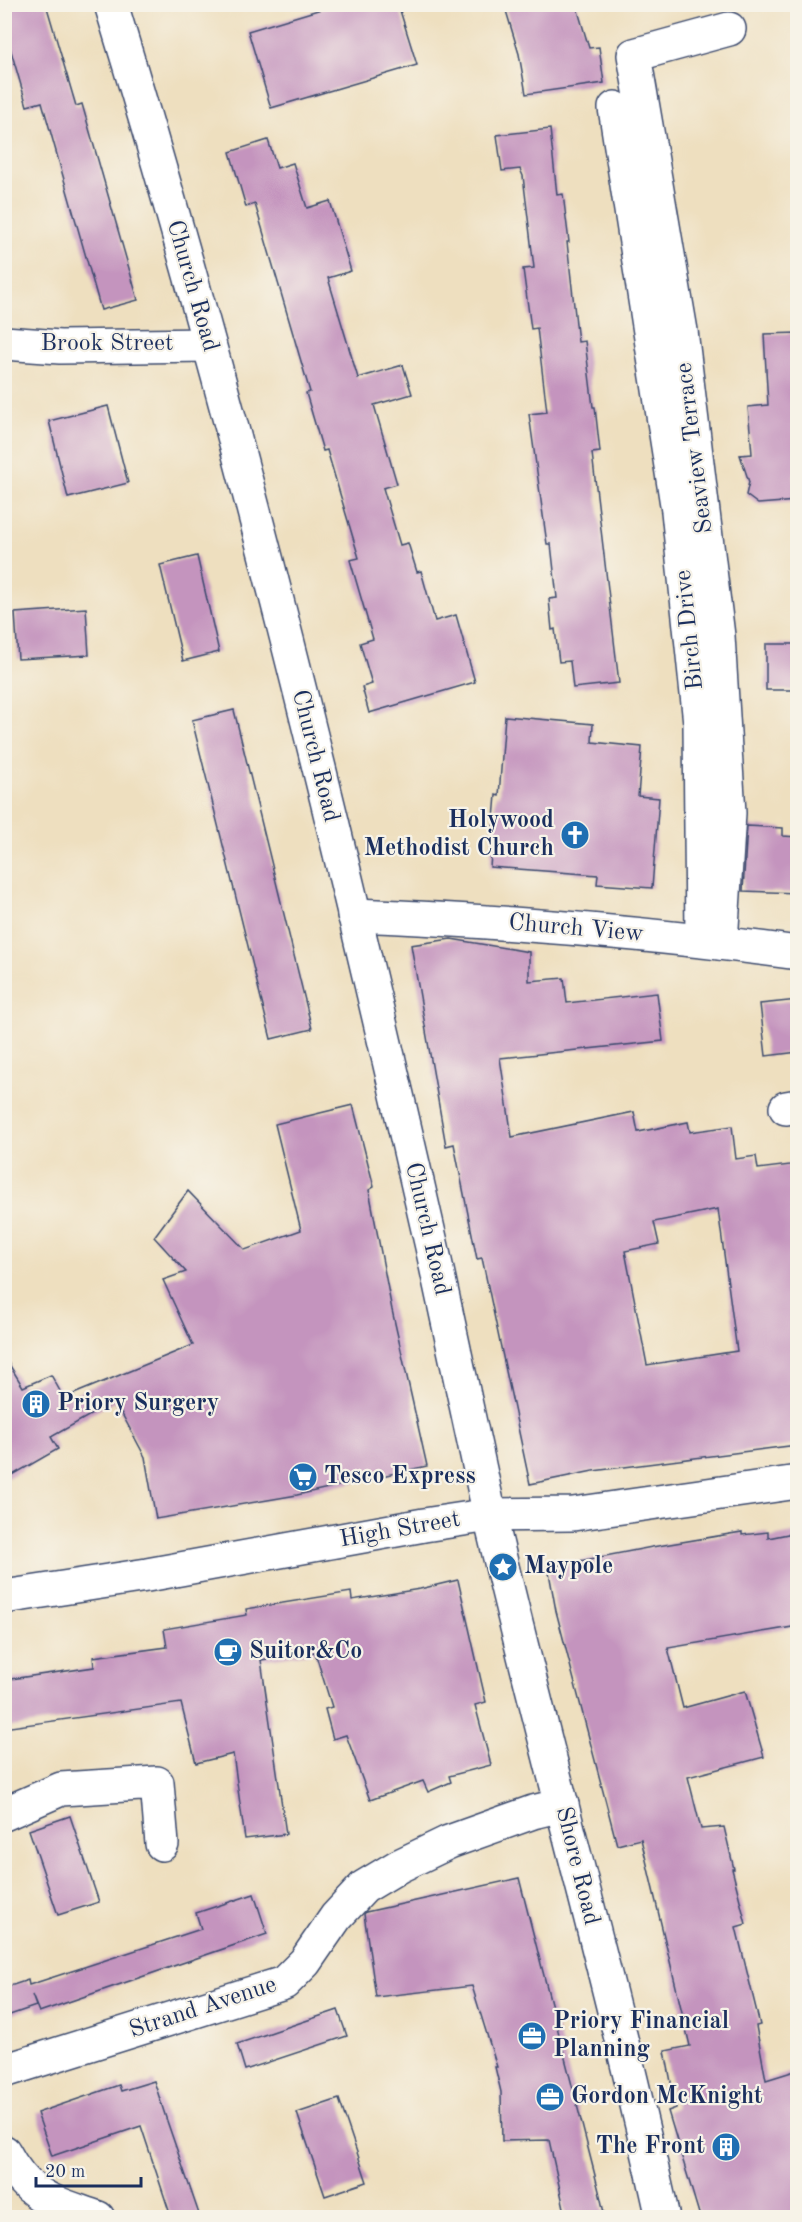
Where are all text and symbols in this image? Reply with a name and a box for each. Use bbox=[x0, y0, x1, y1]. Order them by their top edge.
street label: Church Road bbox=[162, 218, 222, 354]
street label: Brook Street bbox=[40, 332, 174, 356]
street label: Seaview Terrace bbox=[673, 361, 717, 535]
street label: Birch Drive bbox=[672, 569, 708, 691]
street label: Church Road bbox=[287, 687, 343, 825]
place label: Holywood Methodist Church bbox=[364, 809, 554, 861]
church icon: Holywood Methodist Church bbox=[559, 819, 591, 851]
street label: Church View bbox=[507, 911, 645, 947]
street label: Church Road bbox=[400, 1160, 454, 1298]
building icon: Priory Surgery bbox=[20, 1388, 52, 1420]
place label: Priory Surgery bbox=[57, 1392, 219, 1416]
supermarket icon: Tesco Express bbox=[287, 1461, 319, 1493]
place label: Tesco Express bbox=[324, 1465, 476, 1489]
street label: High Street bbox=[338, 1508, 462, 1552]
place icon: Maypole bbox=[487, 1551, 519, 1583]
place label: Maypole bbox=[524, 1555, 613, 1579]
cafe icon: Suitor&Co bbox=[212, 1636, 244, 1668]
place label: Suitor&Co bbox=[249, 1640, 362, 1664]
street label: Shore Road bbox=[551, 1804, 603, 1928]
street label: Strand Avenue bbox=[126, 1973, 280, 2043]
place label: Priory Financial Planning bbox=[553, 2010, 729, 2062]
office icon: Priory Financial Planning bbox=[516, 2020, 548, 2052]
office icon: Gordon McKnight bbox=[534, 2081, 566, 2113]
place label: Gordon McKnight bbox=[571, 2085, 763, 2109]
building icon: The Front bbox=[710, 2131, 742, 2163]
place label: The Front bbox=[596, 2135, 705, 2159]
scale bar bbox=[36, 2150, 141, 2188]
text: 20 m bbox=[45, 2163, 85, 2181]

